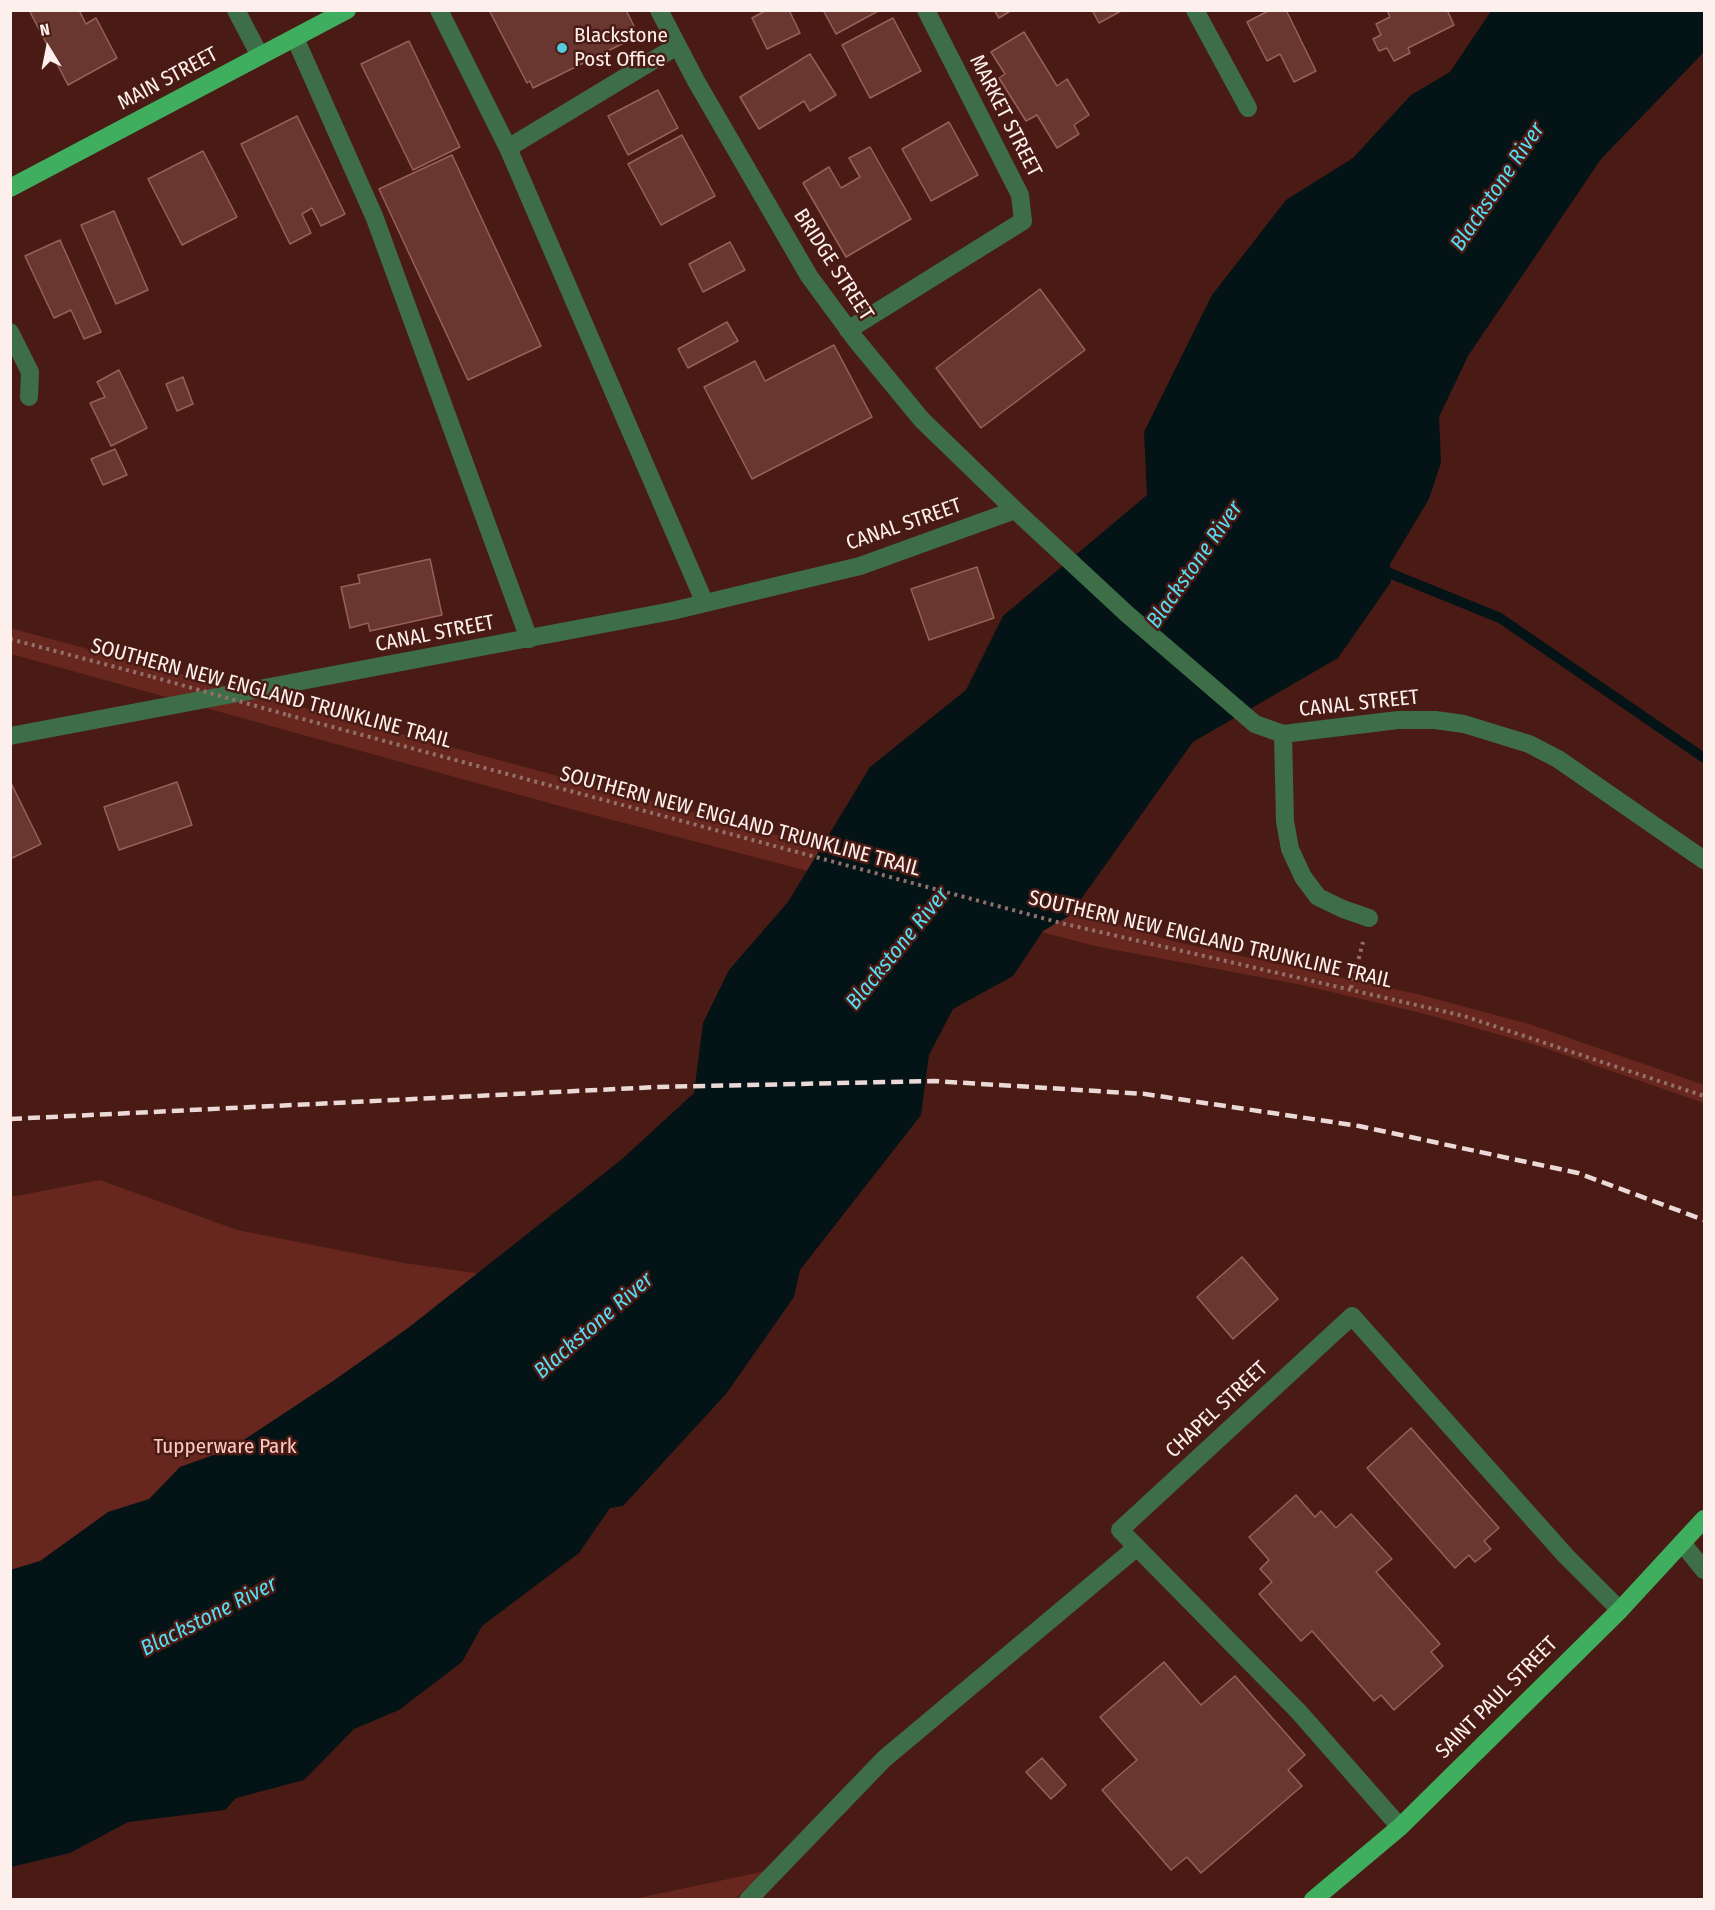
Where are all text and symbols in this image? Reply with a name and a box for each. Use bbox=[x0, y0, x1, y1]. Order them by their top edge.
north arrow bbox=[18, 18, 78, 78]
text: N bbox=[38, 20, 51, 40]
place label: Blackstone Post Office bbox=[574, 23, 668, 73]
marker: Blackstone Post Office bbox=[555, 41, 569, 55]
street label: MAIN STREET bbox=[114, 42, 222, 116]
street label: MARKET STREET bbox=[963, 51, 1047, 181]
water label: Blackstone River bbox=[1445, 118, 1551, 256]
street label: BRIDGE STREET bbox=[788, 204, 878, 326]
street label: CANAL STREET bbox=[843, 494, 965, 556]
water label: Blackstone River bbox=[1141, 496, 1249, 634]
street label: CANAL STREET bbox=[374, 610, 496, 658]
street label: SOUTHERN NEW ENGLAND TRUNKLINE TRAIL bbox=[88, 634, 454, 754]
street label: CANAL STREET bbox=[1298, 685, 1420, 723]
street label: SOUTHERN NEW ENGLAND TRUNKLINE TRAIL bbox=[557, 762, 923, 882]
water label: Blackstone River bbox=[841, 883, 955, 1015]
street label: SOUTHERN NEW ENGLAND TRUNKLINE TRAIL bbox=[1026, 886, 1394, 994]
water label: Blackstone River bbox=[529, 1267, 659, 1385]
street label: CHAPEL STREET bbox=[1161, 1356, 1273, 1464]
park label: Tupperware Park bbox=[153, 1434, 297, 1460]
water label: Blackstone River bbox=[137, 1571, 281, 1663]
street label: SAINT PAUL STREET bbox=[1431, 1632, 1563, 1764]

